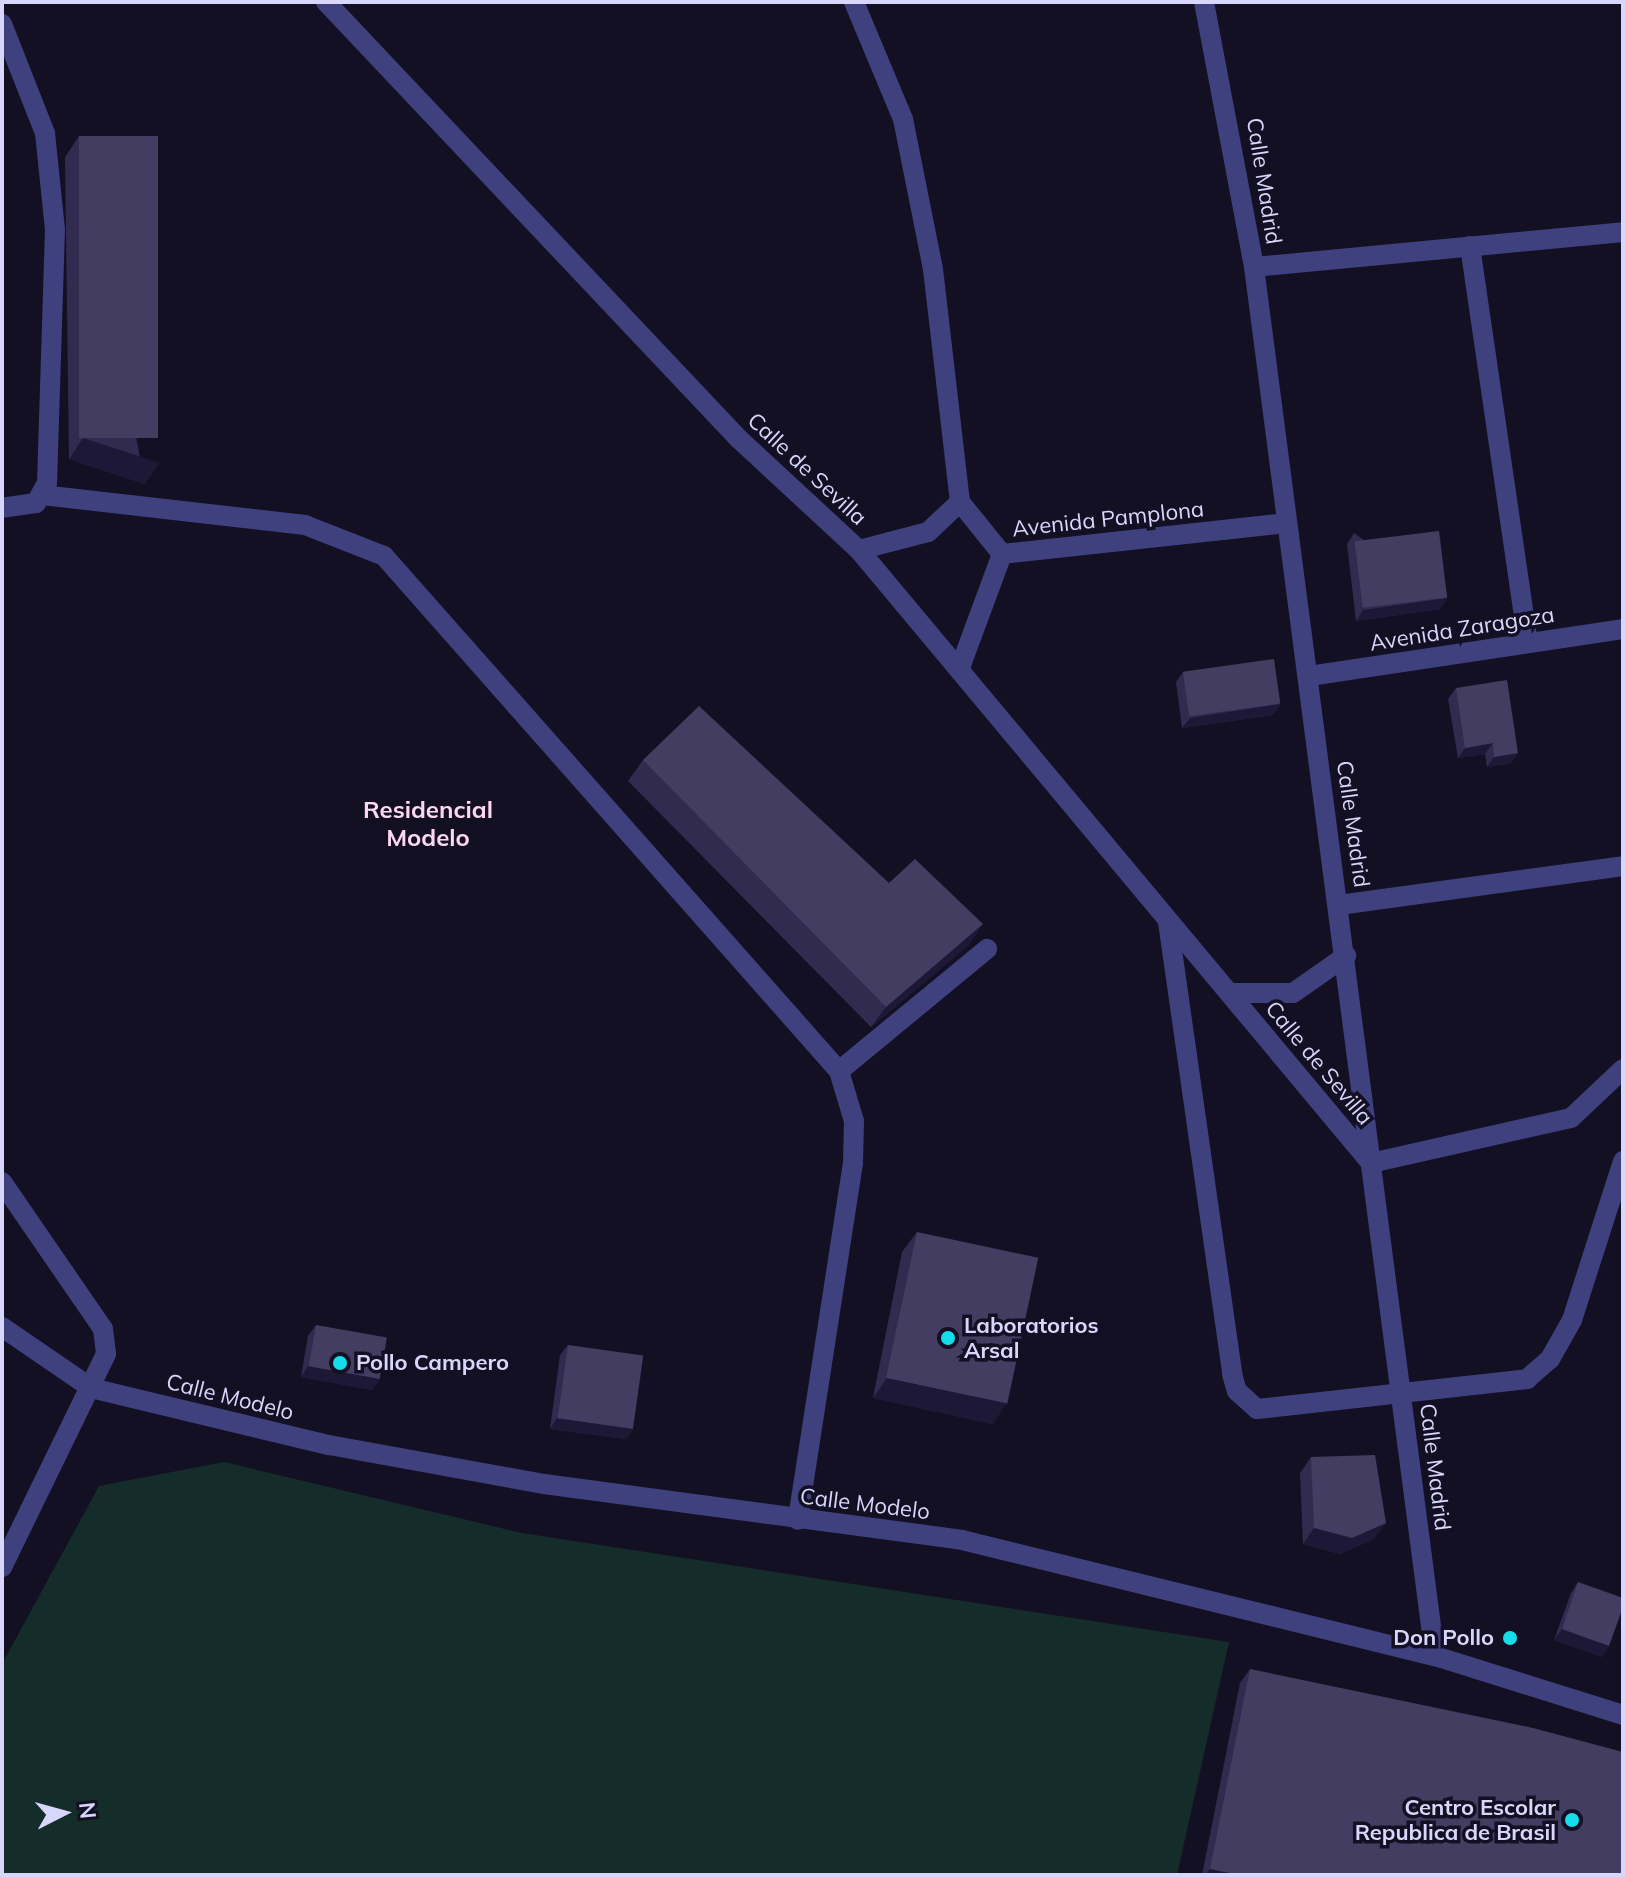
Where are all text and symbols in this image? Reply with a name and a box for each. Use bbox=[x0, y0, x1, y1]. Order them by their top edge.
street label: Calle Madrid bbox=[1241, 116, 1287, 246]
street label: Calle de Sevilla bbox=[742, 407, 872, 531]
street label: Avenida Pamplona bbox=[1011, 496, 1205, 542]
street label: Avenida Zaragoza bbox=[1368, 601, 1556, 657]
street label: Calle Madrid bbox=[1331, 759, 1375, 889]
district label: Residencial Modelo bbox=[363, 796, 493, 852]
street label: Calle de Sevilla bbox=[1260, 996, 1378, 1130]
place label: Laboratorios Arsal bbox=[964, 1312, 1098, 1364]
marker: Laboratorios Arsal bbox=[939, 1329, 957, 1347]
place label: Pollo Campero bbox=[356, 1350, 509, 1376]
marker: Pollo Campero bbox=[331, 1354, 349, 1372]
street label: Calle Modelo bbox=[164, 1368, 296, 1426]
street label: Calle Madrid bbox=[1414, 1402, 1456, 1532]
street label: Calle Modelo bbox=[799, 1483, 931, 1525]
place label: Don Pollo bbox=[1393, 1625, 1494, 1651]
marker: Don Pollo bbox=[1501, 1629, 1519, 1647]
north arrow bbox=[24, 1773, 104, 1853]
place label: Centro Escolar Republica de Brasil bbox=[1355, 1794, 1556, 1846]
text: N bbox=[73, 1801, 103, 1820]
marker: Centro Escolar Republica de Brasil bbox=[1563, 1811, 1581, 1829]

